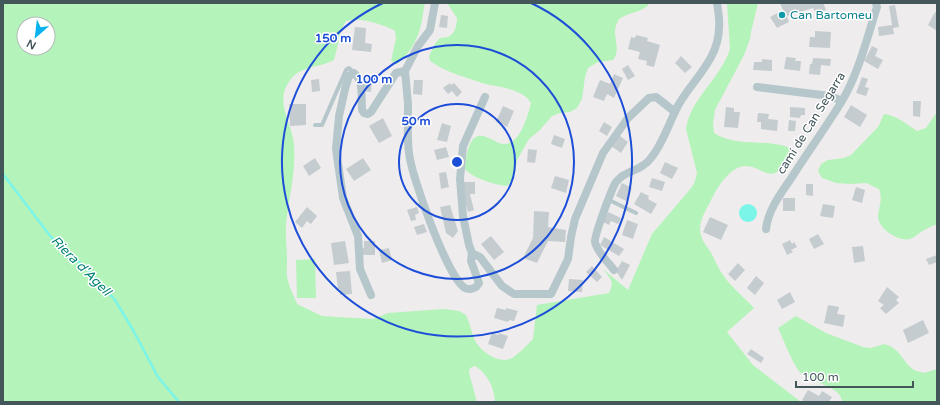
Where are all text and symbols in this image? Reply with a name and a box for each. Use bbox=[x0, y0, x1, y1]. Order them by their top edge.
place label: Can Bartomeu bbox=[790, 8, 872, 22]
marker: Can Bartomeu bbox=[777, 10, 787, 20]
north arrow bbox=[16, 16, 56, 56]
text: 150 m bbox=[315, 31, 351, 45]
text: N bbox=[25, 37, 38, 52]
street label: camí de Can Segarra bbox=[774, 69, 848, 177]
text: 100 m bbox=[356, 72, 392, 86]
text: 50 m bbox=[401, 114, 431, 128]
centre of rings bbox=[450, 155, 464, 169]
water label: Riera d'Agell bbox=[48, 233, 116, 301]
scale bar bbox=[796, 363, 913, 389]
text: 100 m bbox=[802, 370, 839, 384]

